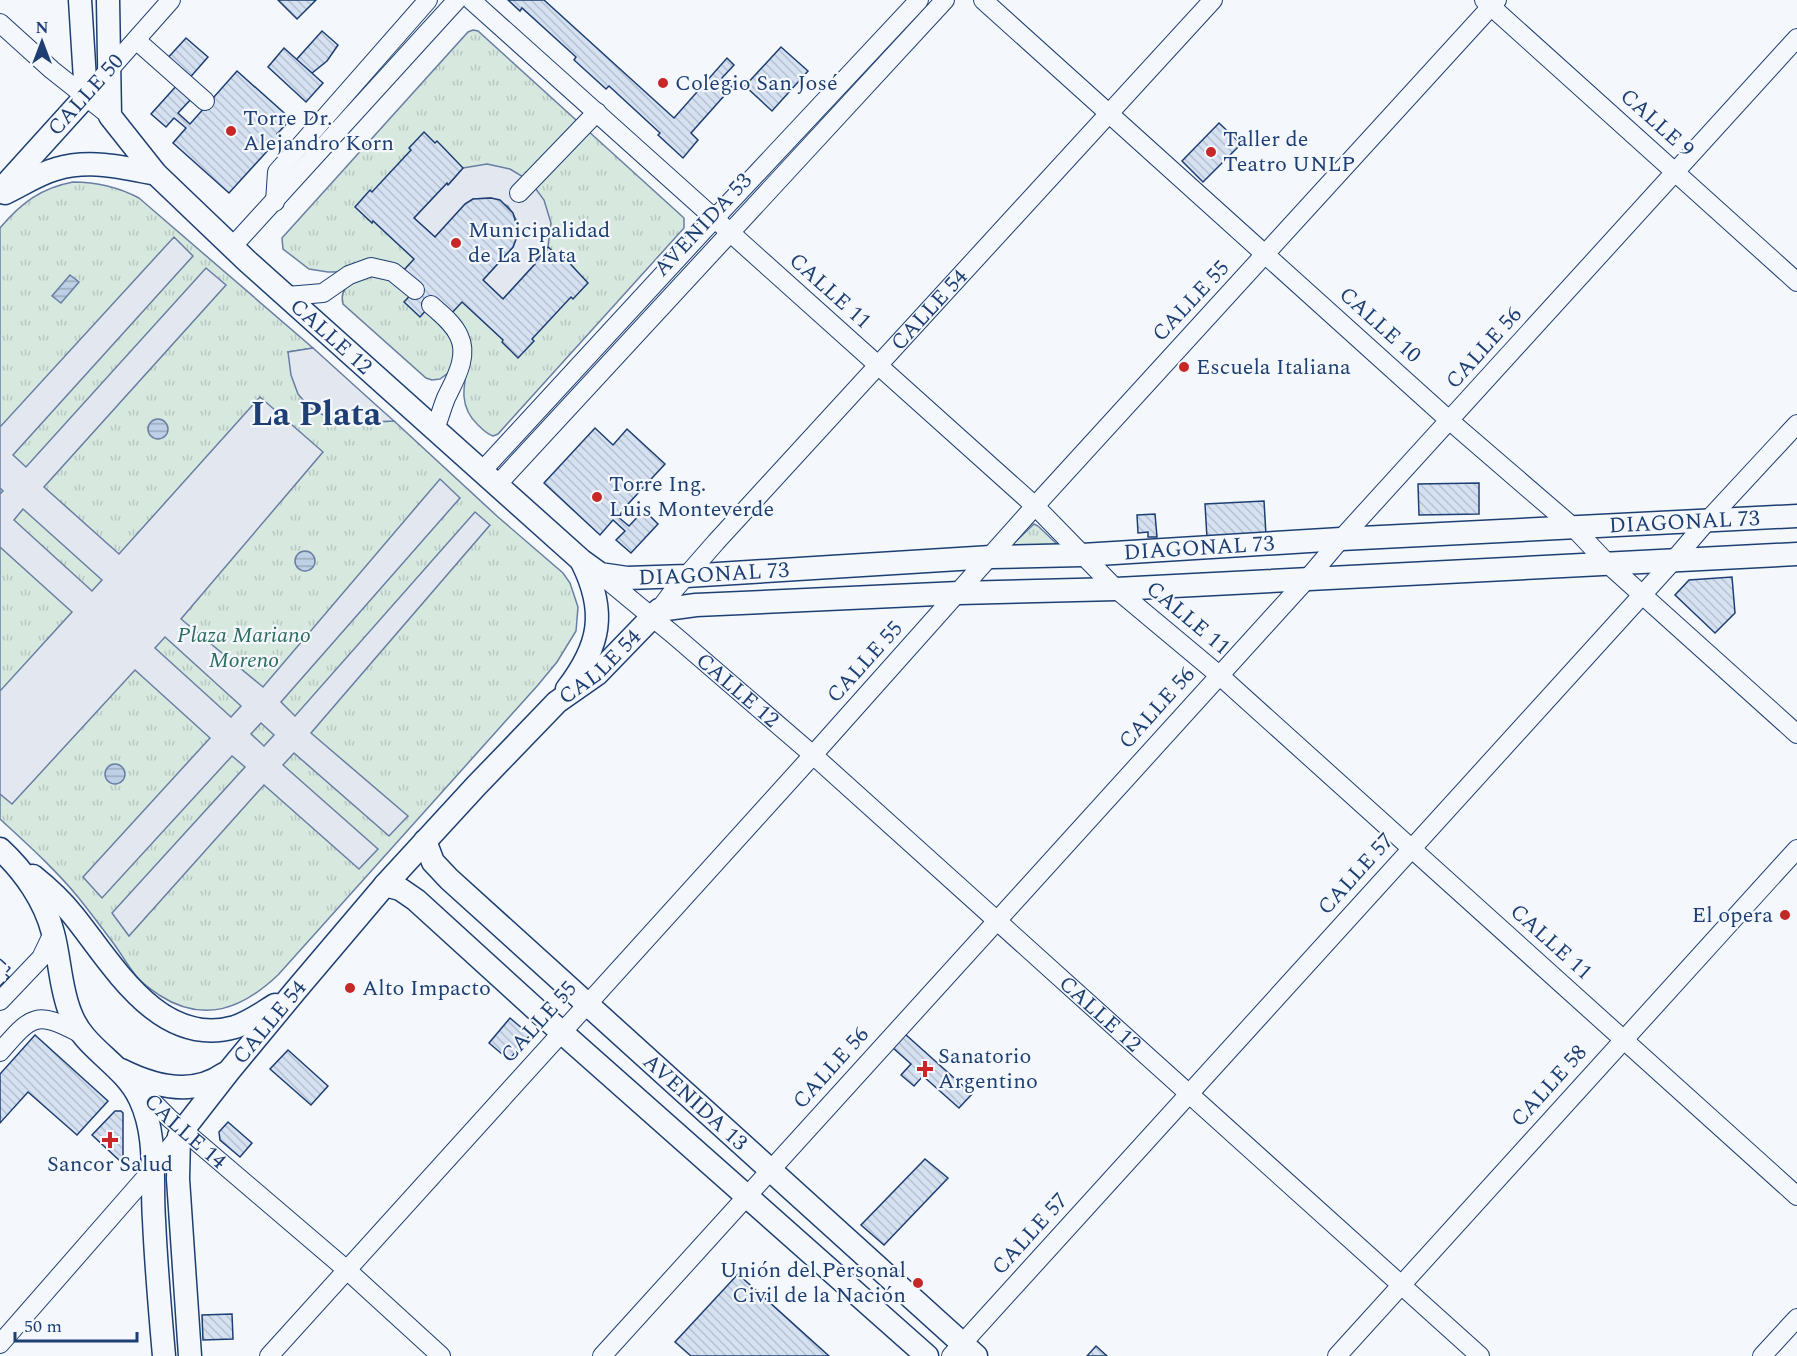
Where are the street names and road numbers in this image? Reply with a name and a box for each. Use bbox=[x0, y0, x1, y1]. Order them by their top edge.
street label: CALLE 50 bbox=[40, 46, 132, 144]
street label: CALLE 9 bbox=[1612, 81, 1702, 165]
street label: AVENIDA 53 bbox=[646, 166, 760, 284]
street label: CALLE 11 bbox=[781, 245, 879, 337]
street label: CALLE 55 bbox=[1144, 253, 1238, 349]
street label: CALLE 54 bbox=[883, 261, 975, 358]
street label: CALLE 10 bbox=[1331, 279, 1429, 371]
street label: CALLE 12 bbox=[282, 290, 380, 383]
street label: CALLE 56 bbox=[1438, 299, 1530, 397]
street label: DIAGONAL 73 bbox=[1608, 501, 1761, 542]
street label: DIAGONAL 73 bbox=[1123, 527, 1275, 569]
street label: DIAGONAL 73 bbox=[638, 553, 790, 594]
street label: CALLE 11 bbox=[1139, 573, 1237, 663]
street label: CALLE 55 bbox=[819, 613, 911, 711]
street label: CALLE 54 bbox=[552, 621, 649, 713]
street label: CALLE 12 bbox=[688, 644, 787, 736]
street label: CALLE 56 bbox=[1111, 659, 1203, 757]
street label: CALLE 57 bbox=[1310, 825, 1402, 923]
street label: CALLE 11 bbox=[1502, 896, 1600, 988]
street label: CALLE 12 bbox=[1051, 968, 1149, 1060]
street label: CALLE 54 bbox=[224, 972, 314, 1072]
street label: CALLE 55 bbox=[493, 973, 585, 1071]
street label: CALLE 56 bbox=[785, 1019, 877, 1117]
street label: CALLE 58 bbox=[1503, 1037, 1595, 1135]
street label: AVENIDA 13 bbox=[635, 1045, 755, 1158]
street label: CALLE 14 bbox=[136, 1085, 234, 1177]
street label: CALLE 57 bbox=[984, 1185, 1076, 1283]

